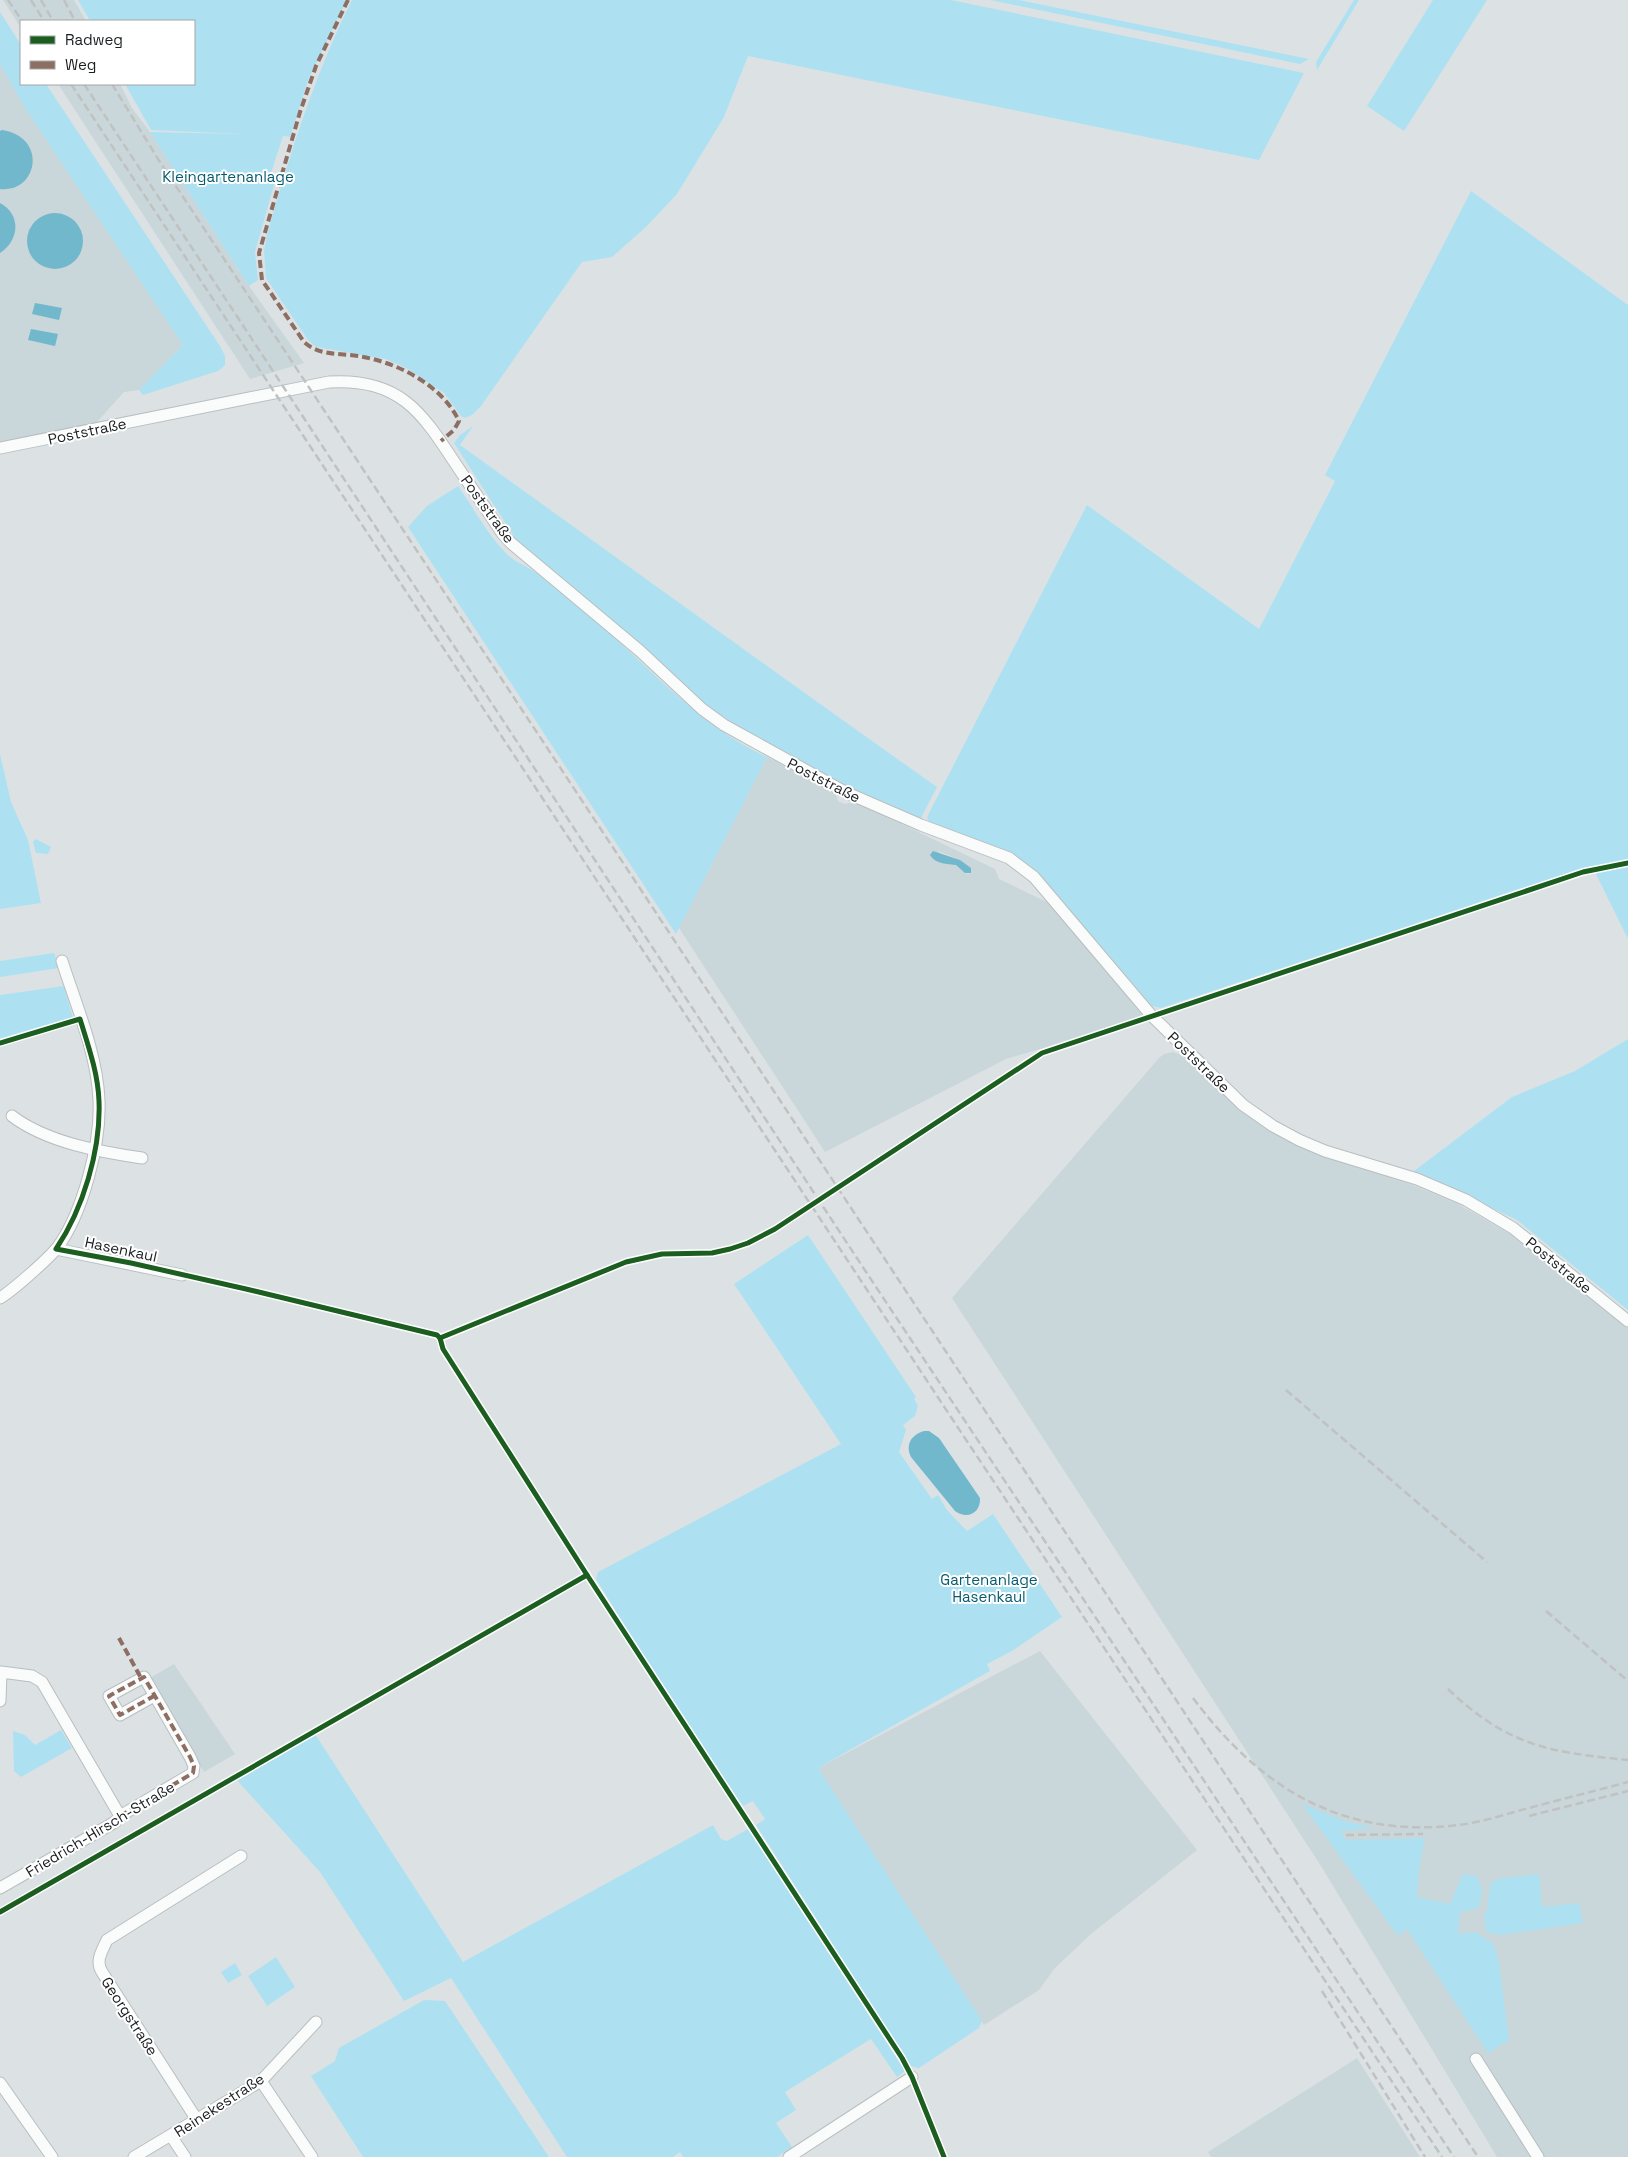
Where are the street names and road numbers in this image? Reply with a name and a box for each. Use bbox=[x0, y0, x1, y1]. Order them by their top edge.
street label: Poststraße bbox=[46, 413, 128, 449]
street label: Poststraße bbox=[457, 471, 519, 547]
street label: Poststraße bbox=[784, 753, 864, 807]
street label: Poststraße bbox=[1164, 1028, 1234, 1097]
street label: Hasenkaul bbox=[83, 1232, 159, 1266]
street label: Poststraße bbox=[1522, 1233, 1596, 1298]
street label: Friedrich-Hirsch-Straße bbox=[22, 1777, 178, 1881]
street label: Georgstraße bbox=[98, 1973, 163, 2059]
street label: Reinekestraße bbox=[170, 2069, 268, 2141]

